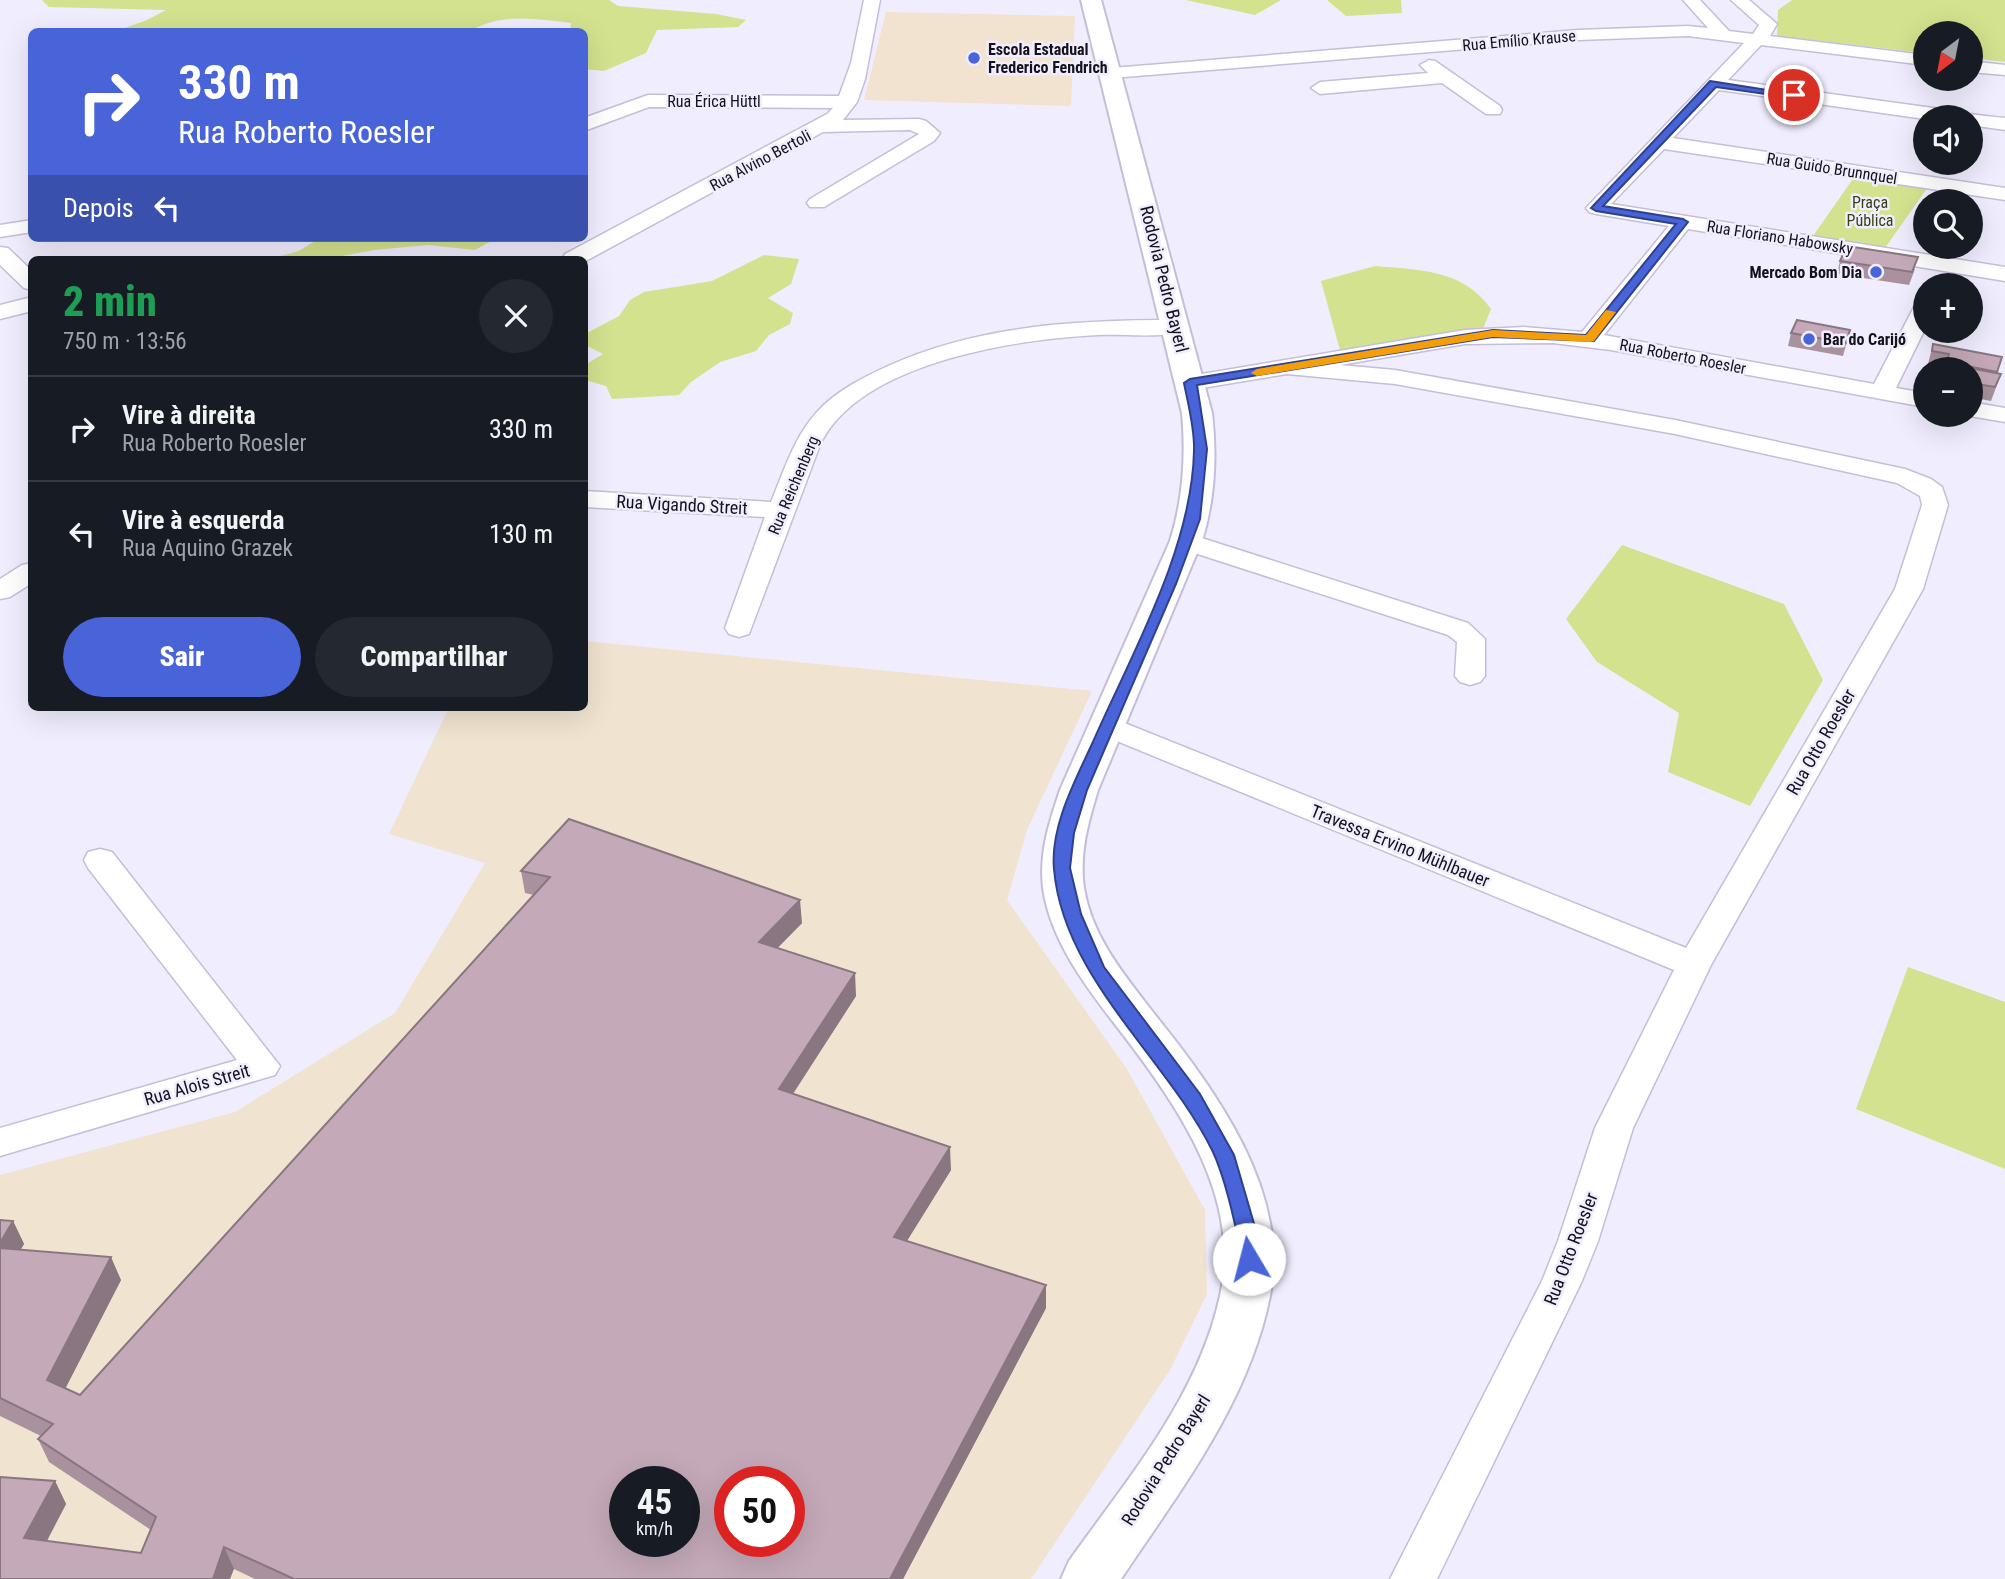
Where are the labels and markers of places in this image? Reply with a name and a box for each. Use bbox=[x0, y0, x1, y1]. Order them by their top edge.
place label: Escola Estadual Frederico Fendrich bbox=[988, 40, 1108, 77]
marker: Escola Estadual Frederico Fendrich bbox=[966, 50, 982, 66]
pin bbox=[1764, 65, 1824, 125]
place label: Mercado Bom Dia bbox=[1749, 263, 1862, 282]
marker: Mercado Bom Dia bbox=[1868, 264, 1884, 280]
place label: Bar do Carijó bbox=[1823, 330, 1906, 349]
marker: Bar do Carijó bbox=[1801, 331, 1817, 347]

